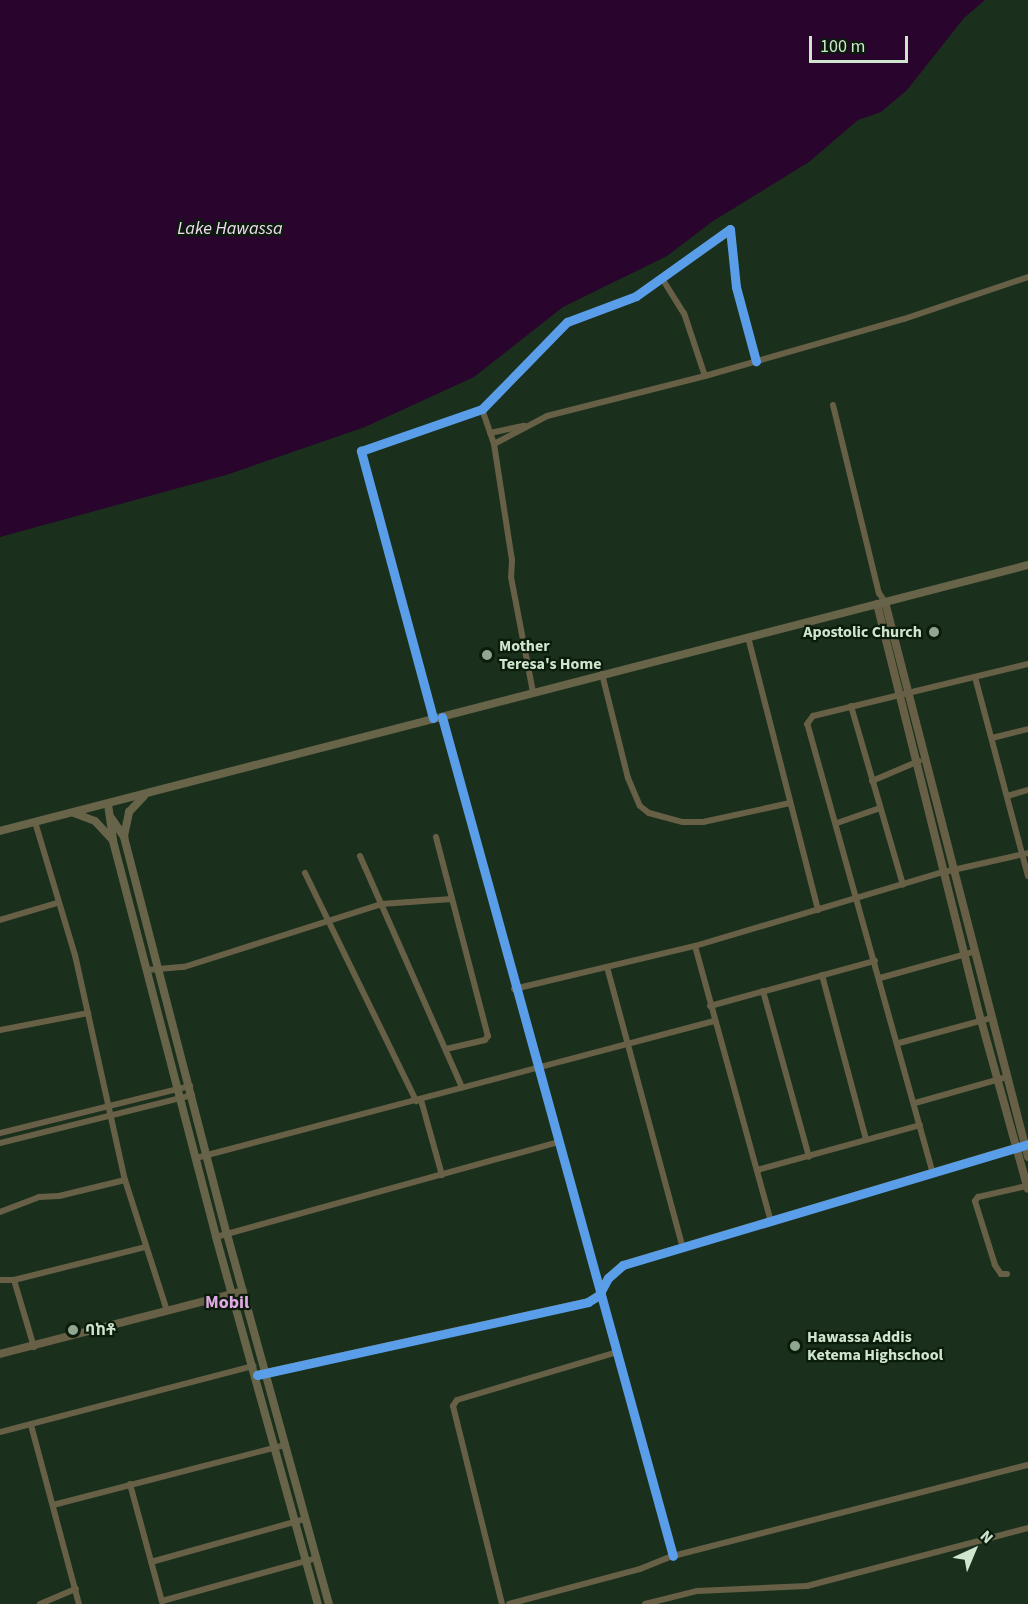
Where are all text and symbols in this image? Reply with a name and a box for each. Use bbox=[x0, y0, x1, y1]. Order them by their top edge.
scale bar bbox=[812, 24, 911, 62]
text: 100 m bbox=[820, 34, 865, 59]
water label: Lake Hawassa bbox=[177, 218, 283, 240]
place label: Apostolic Church bbox=[803, 622, 922, 642]
marker: Apostolic Church bbox=[927, 625, 941, 639]
place label: Mother Teresa's Home bbox=[499, 636, 601, 674]
marker: Mother Teresa's Home bbox=[480, 648, 494, 662]
district label: Mobil bbox=[205, 1292, 249, 1314]
place label: ባከቶ bbox=[85, 1320, 116, 1340]
marker: ባከቶ bbox=[66, 1323, 80, 1337]
place label: Hawassa Addis Ketema Highschool bbox=[807, 1327, 943, 1365]
marker: Hawassa Addis Ketema Highschool bbox=[788, 1339, 802, 1353]
north arrow bbox=[944, 1520, 1004, 1580]
text: N bbox=[975, 1525, 998, 1549]

